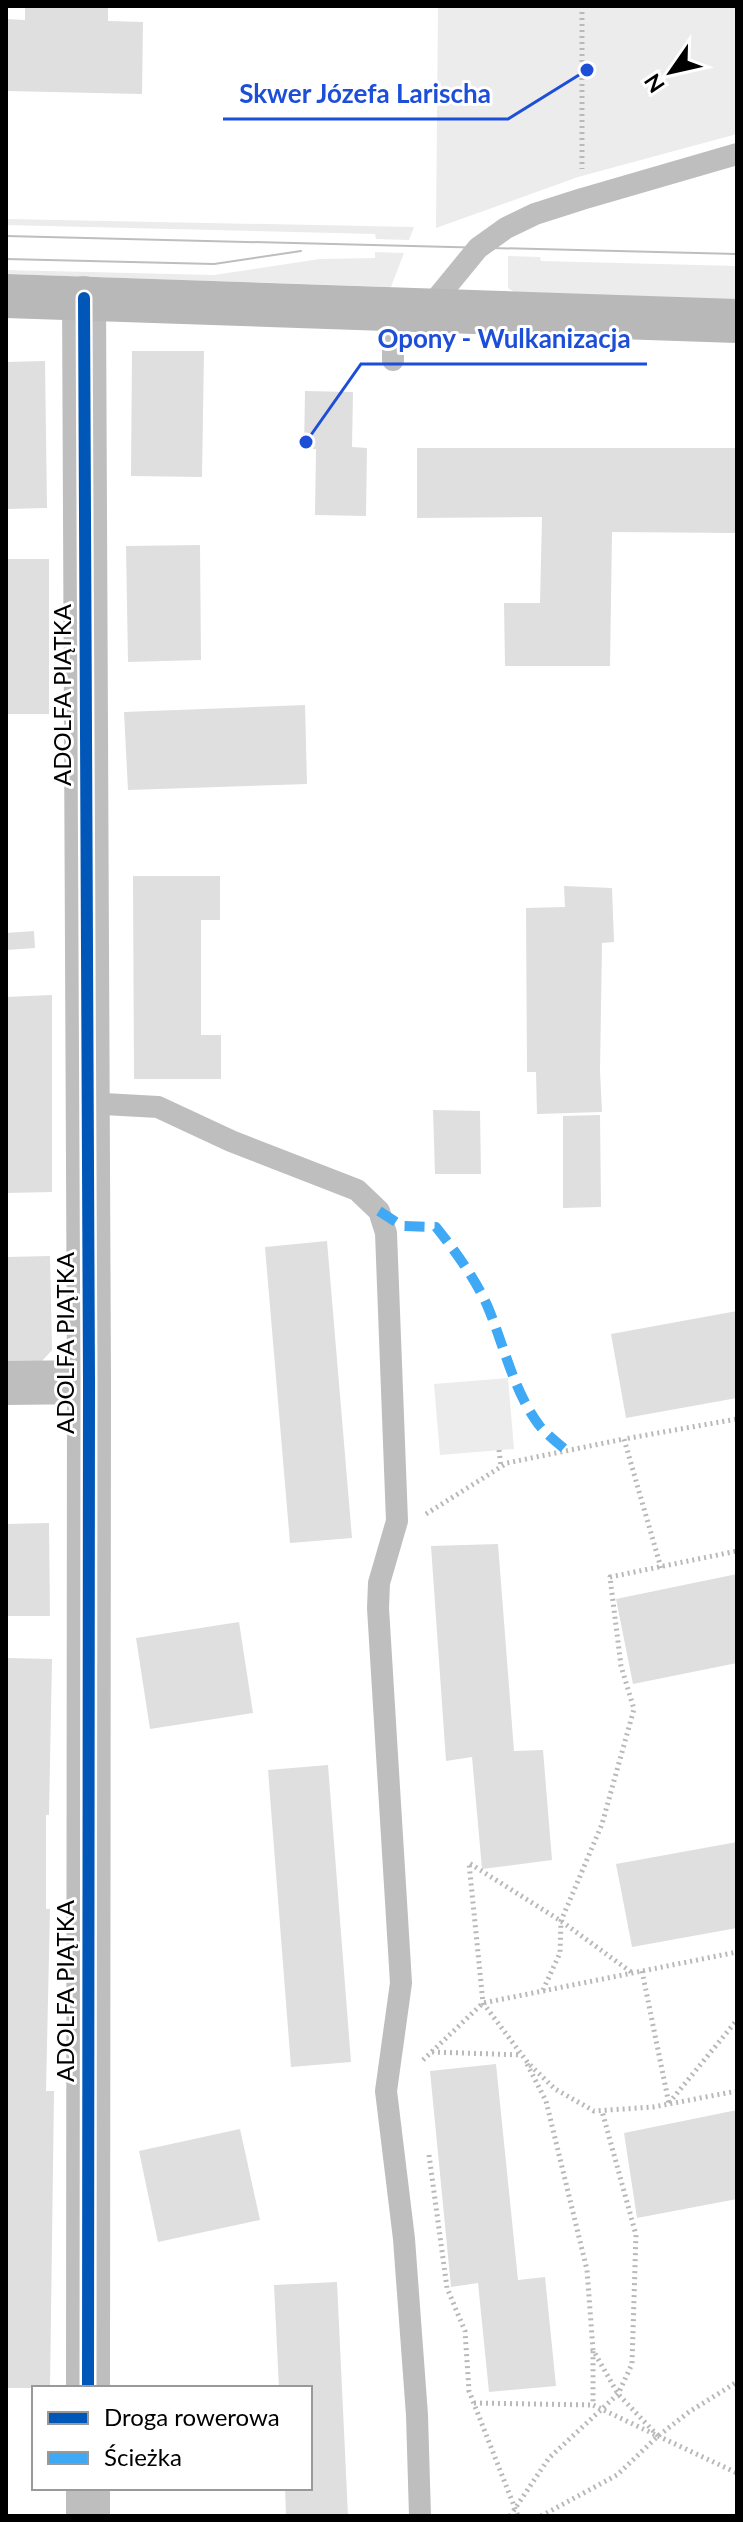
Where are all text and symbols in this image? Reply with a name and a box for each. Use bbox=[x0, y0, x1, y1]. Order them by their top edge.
north arrow bbox=[631, 32, 711, 112]
callout: Skwer Józefa Larischa bbox=[223, 69, 508, 119]
text: N bbox=[638, 69, 670, 98]
text: Skwer Józefa Larischa bbox=[239, 77, 491, 109]
callout: Opony - Wulkanizacja bbox=[361, 314, 647, 364]
text: Opony - Wulkanizacja bbox=[377, 322, 631, 354]
street label: ADOLFA PIĄTKA bbox=[47, 603, 76, 786]
street label: ADOLFA PIĄTKA bbox=[50, 1251, 79, 1434]
street label: ADOLFA PIĄTKA bbox=[50, 1899, 79, 2082]
legend bbox=[32, 2386, 312, 2490]
text: Droga rowerowa bbox=[104, 2402, 280, 2431]
text: Ścieżka bbox=[104, 2442, 182, 2471]

